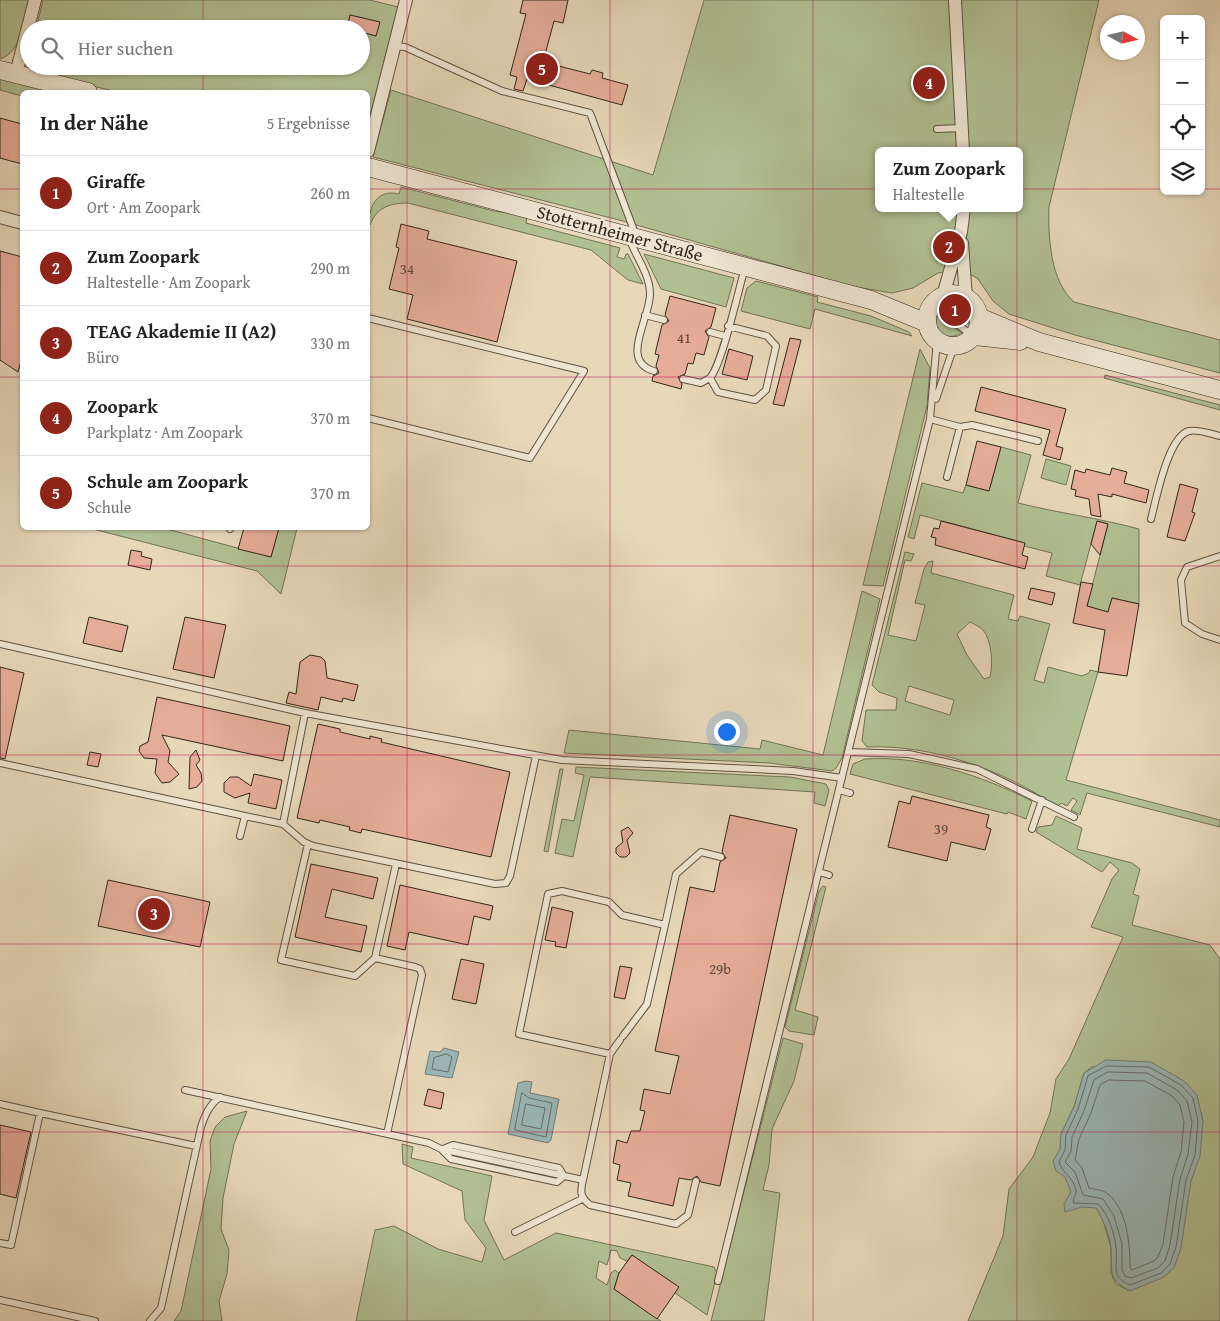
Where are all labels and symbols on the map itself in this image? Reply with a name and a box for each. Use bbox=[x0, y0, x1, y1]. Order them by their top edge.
north arrow bbox=[1100, 15, 1145, 60]
pin: 5 bbox=[526, 50, 558, 88]
pin: 4 bbox=[913, 64, 945, 102]
street label: Stotternheimer Straße bbox=[534, 198, 706, 268]
pin: 2 bbox=[933, 228, 965, 266]
house number: 34 bbox=[400, 258, 414, 279]
pin: 1 bbox=[939, 291, 971, 329]
house number: 41 bbox=[677, 327, 691, 348]
your location bbox=[714, 719, 740, 745]
house number: 39 bbox=[934, 818, 948, 839]
pin: 3 bbox=[138, 895, 170, 933]
house number: 29b bbox=[709, 958, 731, 979]

